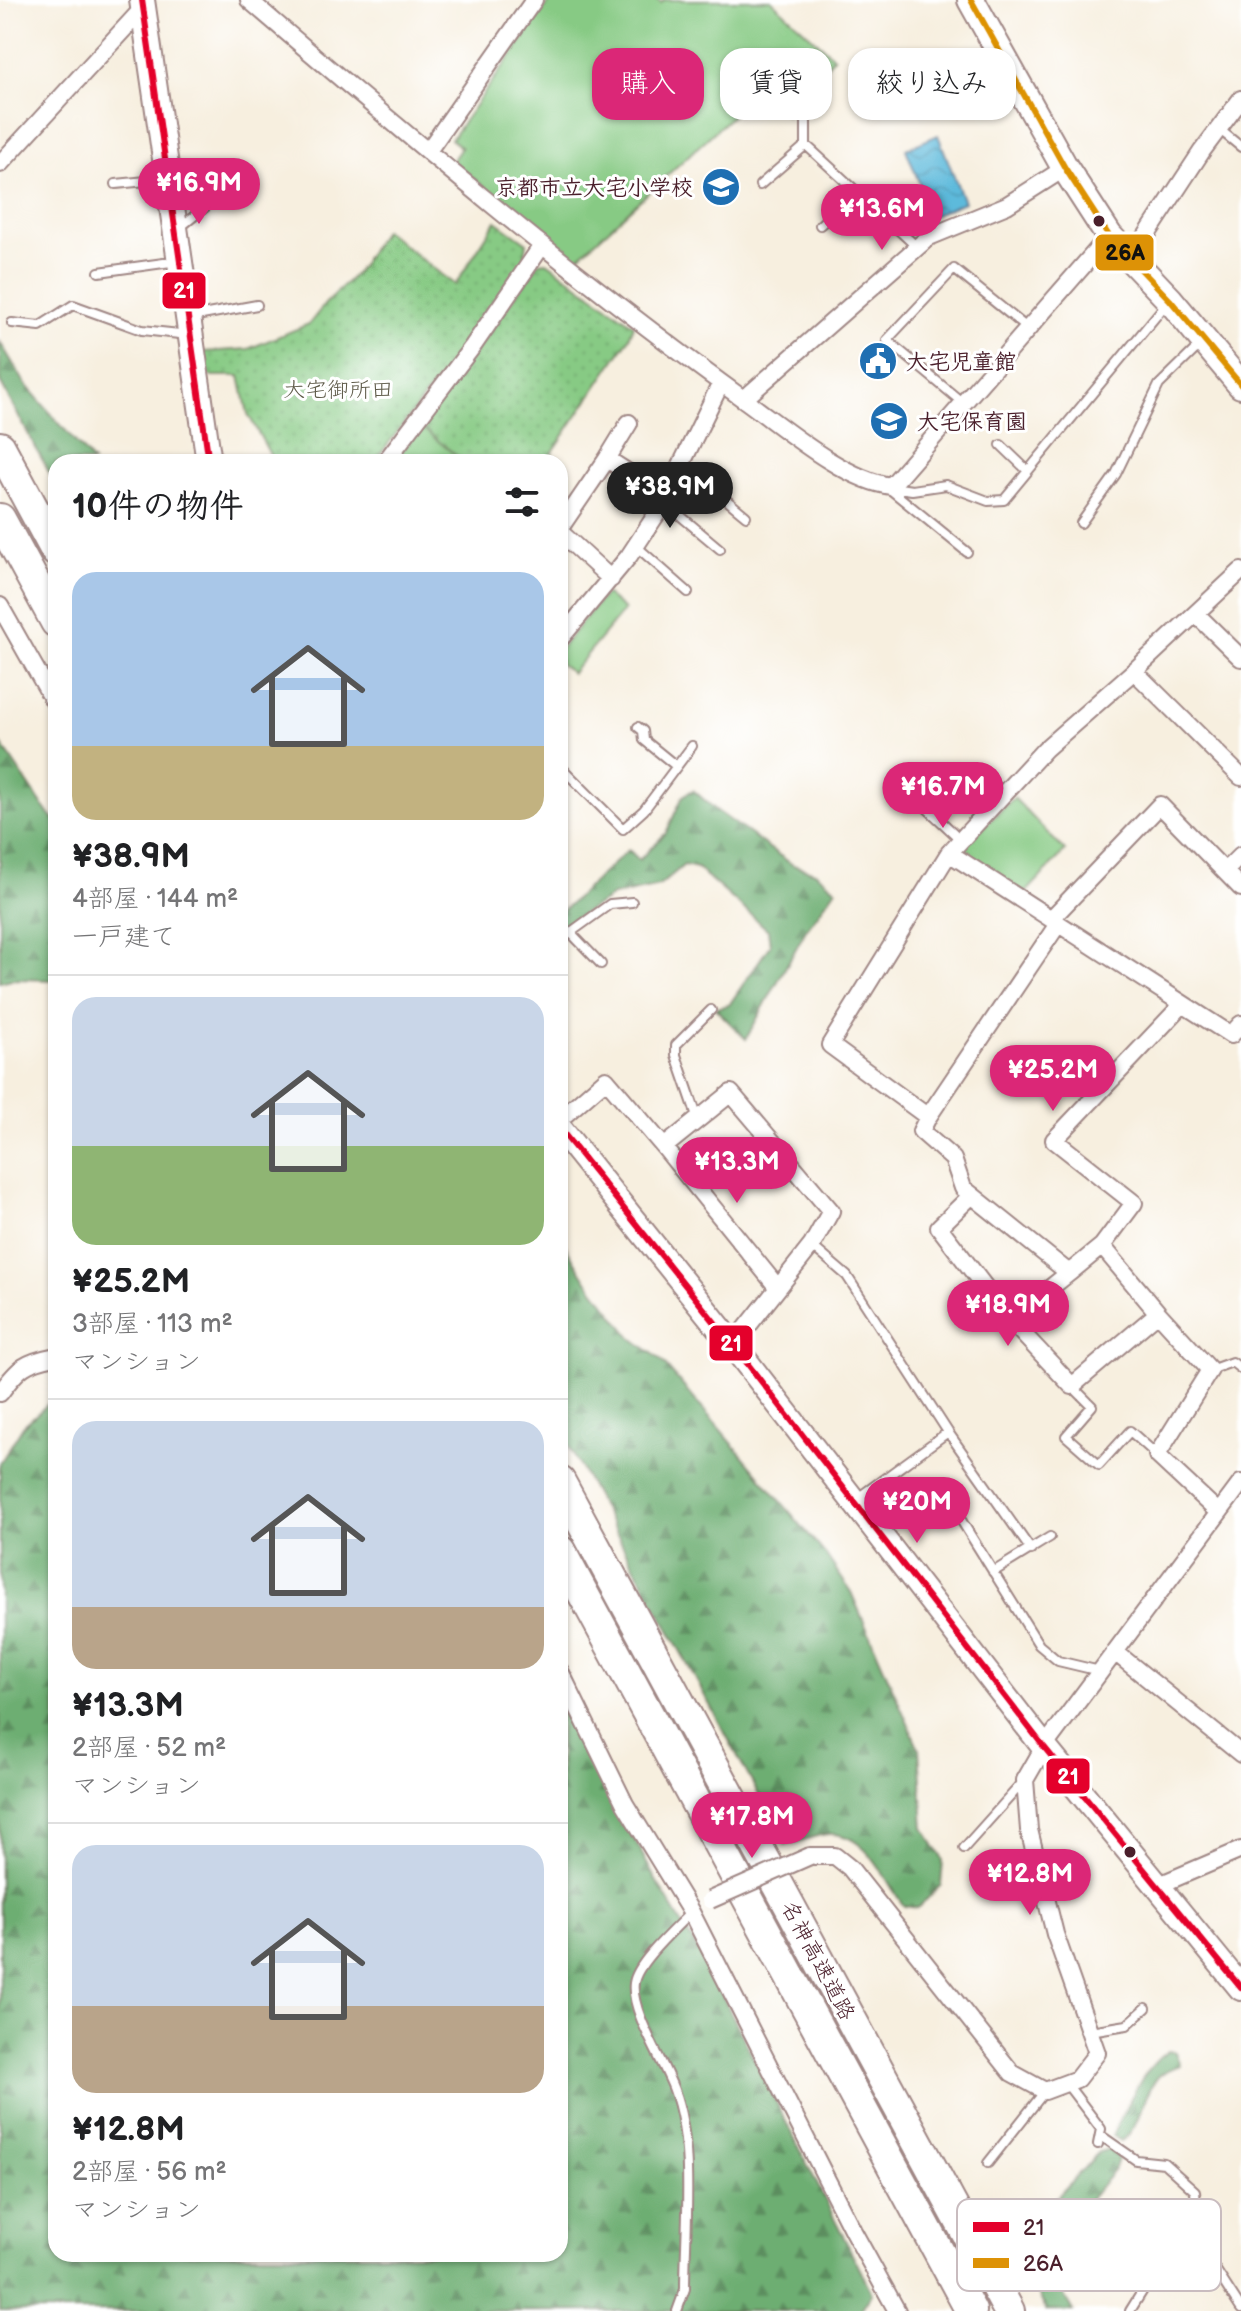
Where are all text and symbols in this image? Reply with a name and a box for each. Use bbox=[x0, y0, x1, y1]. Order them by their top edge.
chip: 購入 bbox=[592, 48, 704, 120]
chip: 賃貸 bbox=[720, 48, 832, 120]
chip: 絞り込み bbox=[848, 48, 1016, 120]
pin: ¥16.9M bbox=[134, 158, 264, 226]
school or university icon: 京都市立大宅小学校 bbox=[700, 166, 742, 208]
text: ¥16.9M bbox=[156, 168, 242, 199]
place label: 京都市立大宅小学校 bbox=[495, 175, 693, 202]
pin: ¥13.6M bbox=[817, 184, 947, 252]
text: ¥13.6M bbox=[839, 194, 925, 225]
unlabelled marker bbox=[1091, 213, 1107, 229]
line badge: 26A bbox=[1094, 233, 1155, 272]
text: 26A bbox=[1105, 240, 1146, 267]
line badge: 21 bbox=[161, 271, 207, 310]
text: 21 bbox=[173, 278, 195, 305]
public building icon: 大宅児童館 bbox=[857, 340, 899, 382]
place label: 大宅児童館 bbox=[906, 349, 1016, 376]
park label: 大宅御所田 bbox=[283, 377, 393, 404]
school or university icon: 大宅保育園 bbox=[868, 400, 910, 442]
place label: 大宅保育園 bbox=[917, 409, 1027, 436]
pin: ¥38.9M bbox=[605, 462, 735, 530]
text: ¥38.9M bbox=[625, 472, 715, 503]
icon: filters bbox=[500, 480, 544, 524]
text: 10件の物件 bbox=[72, 486, 244, 527]
icon: home bbox=[236, 624, 380, 768]
pin: ¥16.7M bbox=[878, 762, 1008, 830]
text: ¥16.7M bbox=[900, 772, 986, 803]
text: ¥38.9M bbox=[72, 836, 190, 877]
text: 4部屋 · 144 m² bbox=[72, 884, 238, 915]
text: 一戸建て bbox=[72, 922, 176, 953]
pin: ¥25.2M bbox=[988, 1045, 1118, 1113]
icon: home bbox=[236, 1049, 380, 1193]
text: ¥25.2M bbox=[1008, 1055, 1098, 1086]
pin: ¥13.3M bbox=[672, 1137, 802, 1205]
text: ¥13.3M bbox=[694, 1147, 780, 1178]
text: ¥25.2M bbox=[72, 1261, 190, 1302]
pin: ¥18.9M bbox=[943, 1280, 1073, 1348]
text: ¥18.9M bbox=[965, 1290, 1051, 1321]
text: 3部屋 · 113 m² bbox=[72, 1309, 233, 1340]
line badge: 21 bbox=[708, 1324, 754, 1362]
text: 21 bbox=[720, 1331, 742, 1358]
text: マンション bbox=[72, 1347, 201, 1378]
icon: home bbox=[236, 1473, 380, 1617]
pin: ¥20M bbox=[870, 1477, 964, 1545]
text: ¥20M bbox=[882, 1487, 952, 1518]
text: ¥13.3M bbox=[72, 1685, 184, 1726]
text: 2部屋 · 52 m² bbox=[72, 1733, 226, 1764]
line badge: 21 bbox=[1045, 1757, 1091, 1795]
text: 21 bbox=[1057, 1764, 1079, 1791]
text: マンション bbox=[72, 1771, 201, 1802]
pin: ¥17.8M bbox=[687, 1792, 817, 1860]
text: ¥17.8M bbox=[709, 1802, 795, 1833]
unlabelled marker bbox=[1122, 1844, 1138, 1860]
pin: ¥12.8M bbox=[965, 1849, 1095, 1917]
text: ¥12.8M bbox=[987, 1859, 1073, 1890]
street label: 名神高速道路 bbox=[775, 1896, 861, 2025]
icon: home bbox=[236, 1897, 380, 2041]
text: ¥12.8M bbox=[72, 2109, 185, 2150]
text: 2部屋 · 56 m² bbox=[72, 2157, 227, 2188]
text: マンション bbox=[72, 2195, 201, 2226]
legend bbox=[957, 2199, 1221, 2291]
text: 21 bbox=[1023, 2215, 1044, 2242]
text: 26A bbox=[1023, 2251, 1063, 2278]

